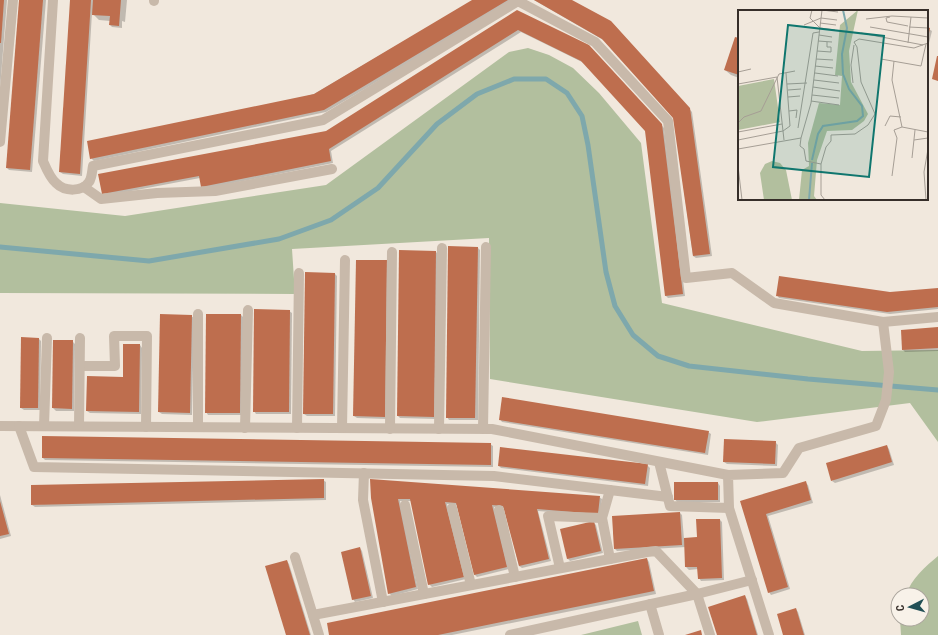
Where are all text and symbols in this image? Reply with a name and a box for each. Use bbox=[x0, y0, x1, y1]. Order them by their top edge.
inset map bbox=[738, 10, 928, 200]
north arrow bbox=[890, 587, 930, 627]
text: С bbox=[894, 604, 907, 612]

